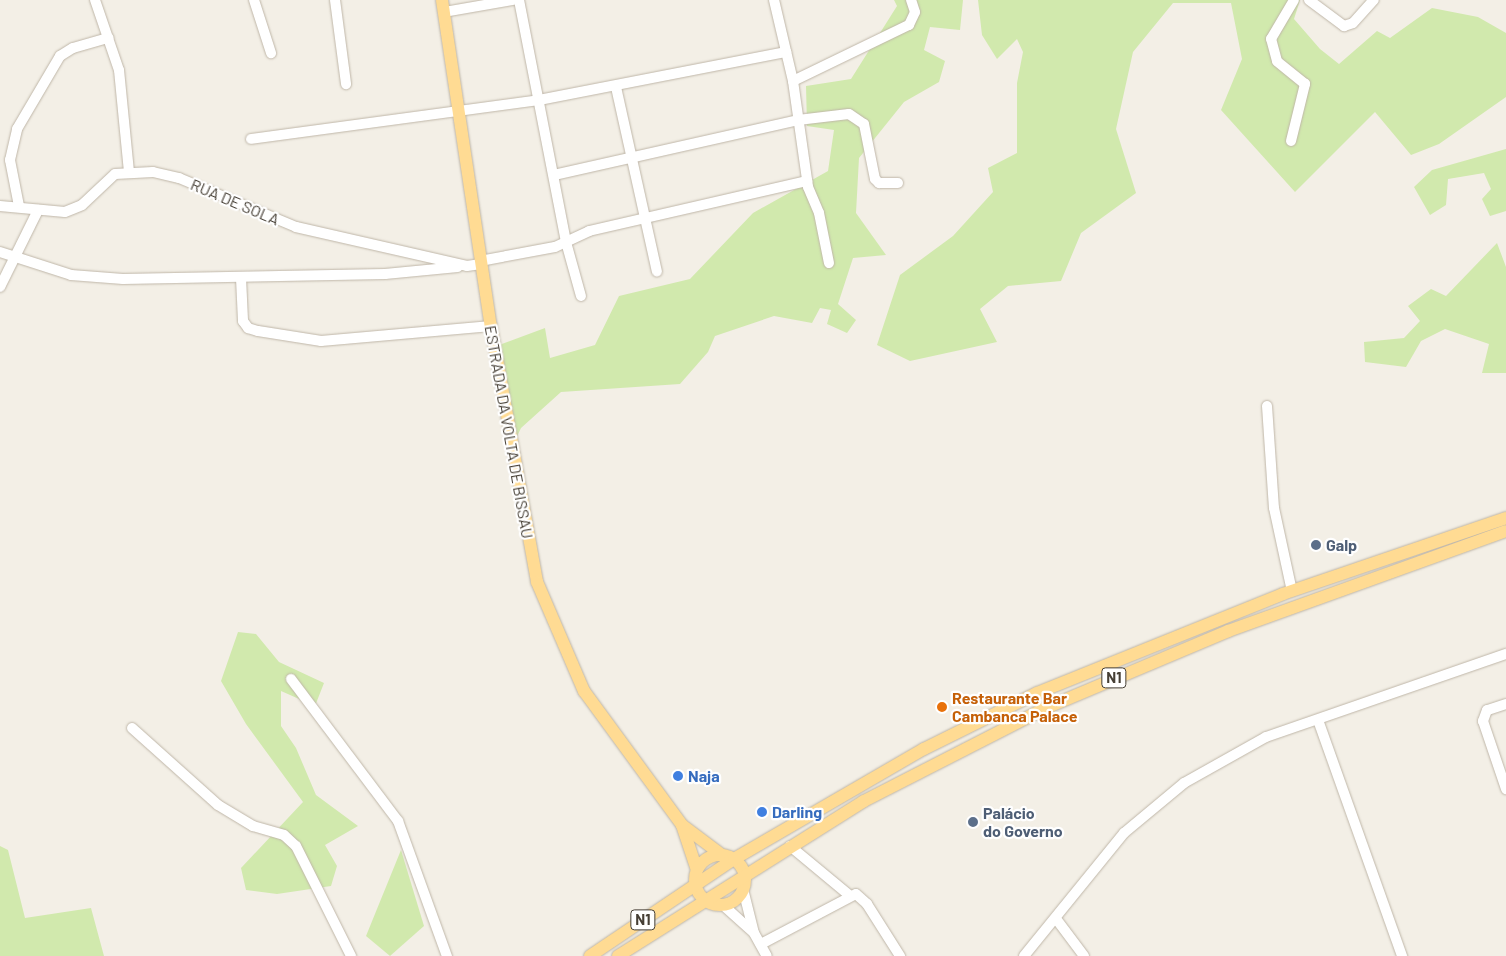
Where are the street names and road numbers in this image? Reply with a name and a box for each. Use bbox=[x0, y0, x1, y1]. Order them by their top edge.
street label: RUA DE SOLA bbox=[188, 175, 282, 229]
street label: ESTRADA DA VOLTA DE BISSAU bbox=[481, 324, 537, 540]
road number: N1 bbox=[1100, 666, 1128, 690]
road number: N1 bbox=[629, 908, 657, 932]

